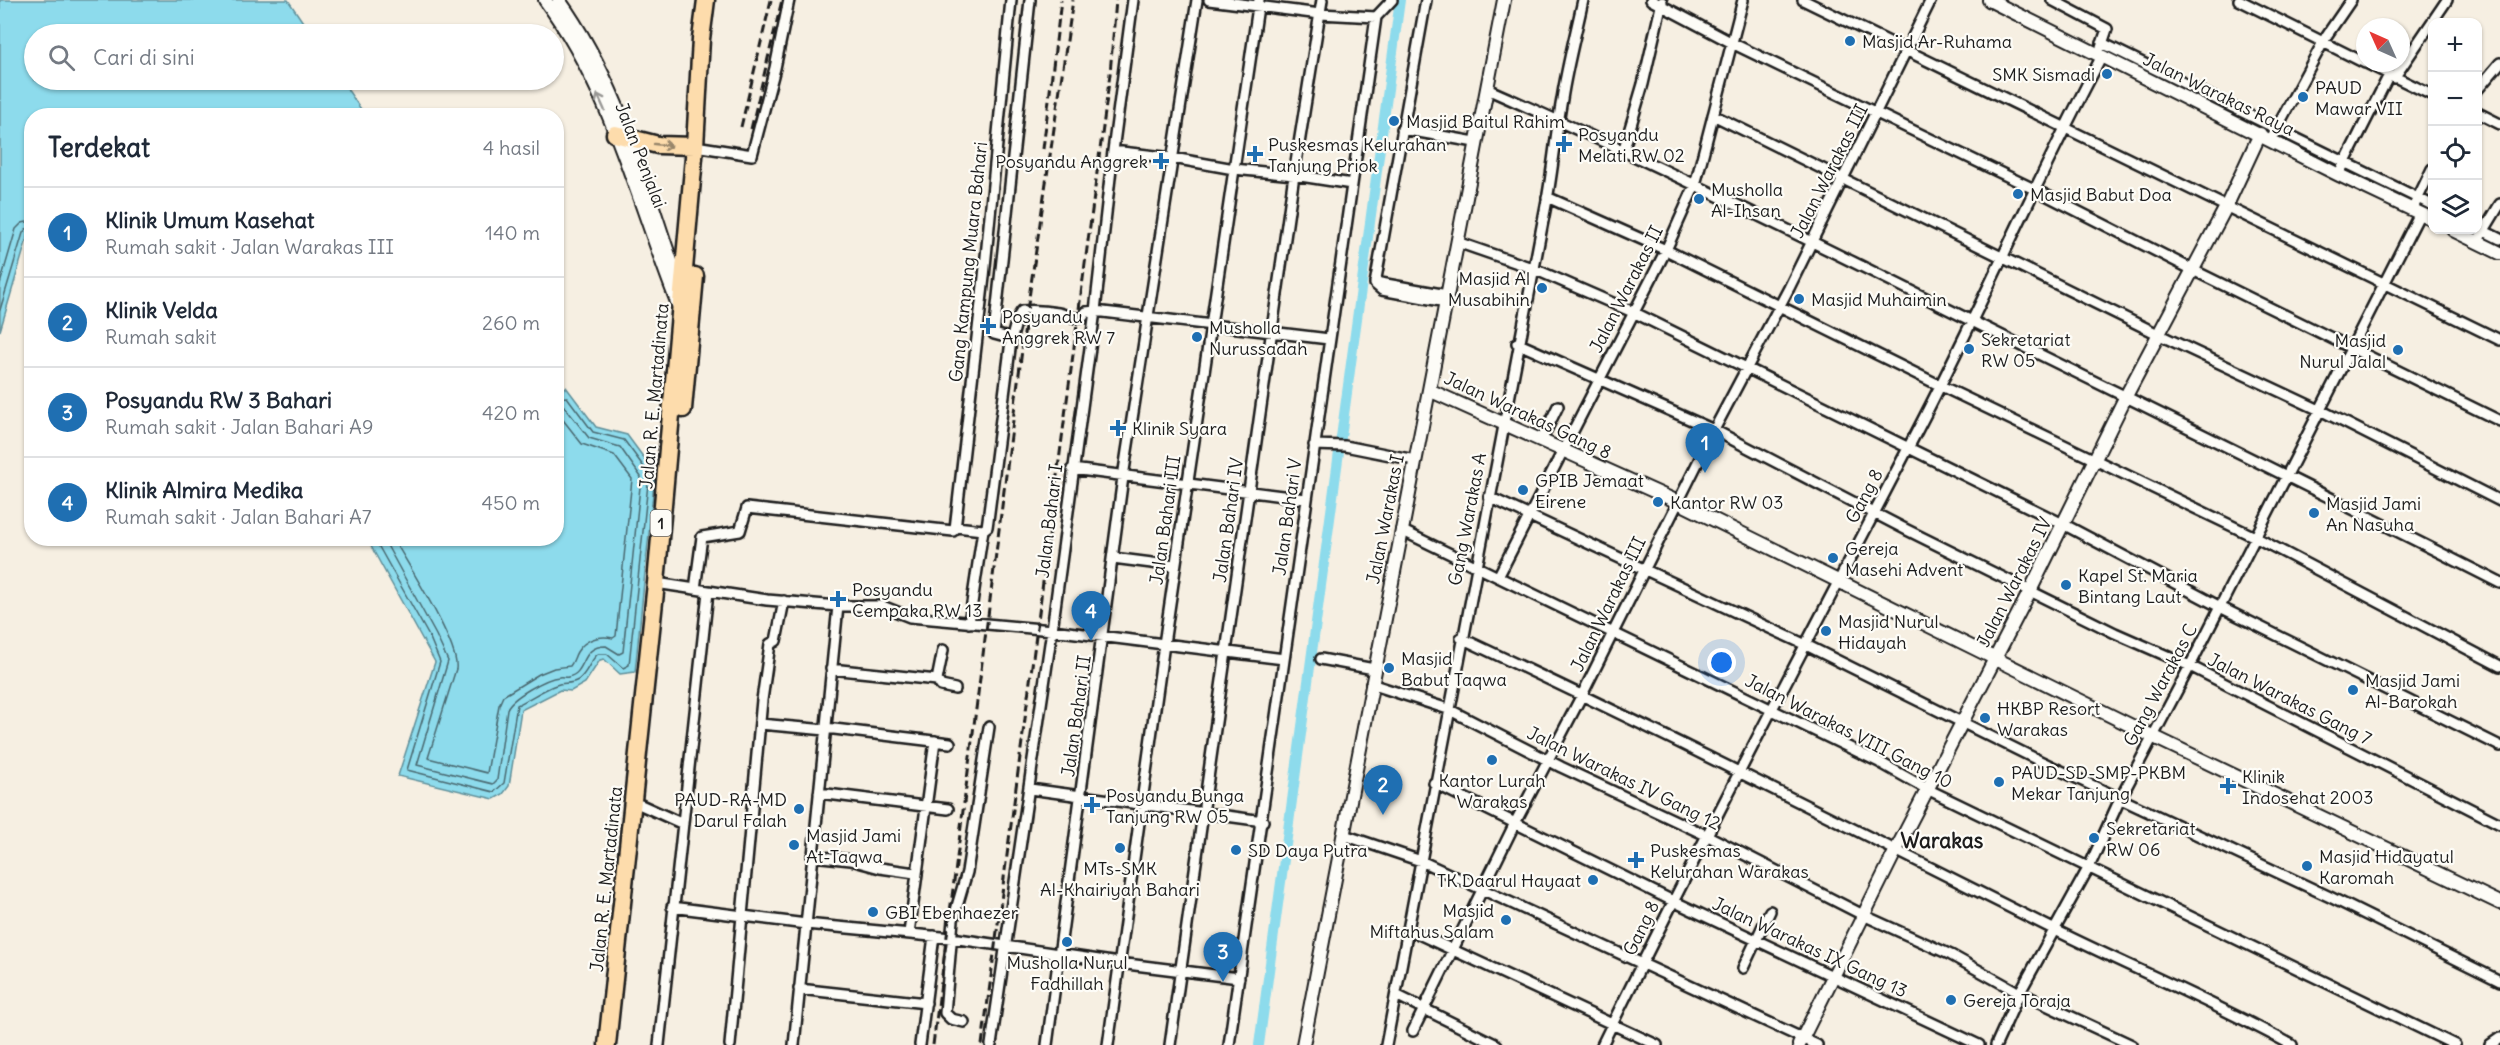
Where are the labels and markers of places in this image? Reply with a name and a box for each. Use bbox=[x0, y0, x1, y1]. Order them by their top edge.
place label: Masjid Ar-Ruhama bbox=[1862, 30, 2012, 53]
marker: Masjid Ar-Ruhama bbox=[1843, 34, 1857, 48]
place label: SMK Sismadi bbox=[1992, 63, 2095, 86]
marker: SMK Sismadi bbox=[2100, 67, 2114, 81]
place label: PAUD Mawar VII bbox=[2315, 76, 2403, 120]
marker: PAUD Mawar VII bbox=[2296, 90, 2310, 104]
place label: Masjid Baitul Rahim bbox=[1406, 110, 1565, 133]
marker: Masjid Baitul Rahim bbox=[1387, 114, 1401, 128]
place label: Posyandu Melati RW 02 bbox=[1578, 123, 1685, 167]
place label: Puskesmas Kelurahan Tanjung Priok bbox=[1268, 133, 1446, 177]
marker: Posyandu Melati RW 02 bbox=[1555, 135, 1573, 153]
marker: Puskesmas Kelurahan Tanjung Priok bbox=[1246, 145, 1264, 163]
place label: Posyandu Anggrek bbox=[995, 150, 1148, 173]
marker: Posyandu Anggrek bbox=[1152, 152, 1170, 170]
place label: Musholla Al-Ihsan bbox=[1711, 178, 1783, 222]
place label: Masjid Babut Doa bbox=[2030, 183, 2172, 206]
marker: Masjid Babut Doa bbox=[2011, 187, 2025, 201]
marker: Musholla Al-Ihsan bbox=[1692, 192, 1706, 206]
place label: Masjid Al Musabihin bbox=[1448, 267, 1530, 311]
marker: Masjid Al Musabihin bbox=[1535, 281, 1549, 295]
place label: Masjid Muhaimin bbox=[1811, 288, 1947, 311]
marker: Masjid Muhaimin bbox=[1792, 292, 1806, 306]
place label: Posyandu Anggrek RW 7 bbox=[1002, 305, 1115, 349]
place label: Musholla Nurussadah bbox=[1209, 316, 1308, 360]
marker: Posyandu Anggrek RW 7 bbox=[979, 317, 997, 335]
place label: Sekretariat RW 05 bbox=[1981, 328, 2070, 372]
place label: Masjid Nurul Jalal bbox=[2299, 329, 2386, 373]
marker: Musholla Nurussadah bbox=[1190, 330, 1204, 344]
marker: Sekretariat RW 05 bbox=[1962, 342, 1976, 356]
marker: Masjid Nurul Jalal bbox=[2391, 343, 2405, 357]
place label: Klinik Syara bbox=[1132, 417, 1227, 440]
marker: Klinik Syara bbox=[1109, 419, 1127, 437]
pin: 1 bbox=[1686, 424, 1724, 473]
place label: GPIB Jemaat Eirene bbox=[1535, 469, 1644, 513]
marker: GPIB Jemaat Eirene bbox=[1516, 483, 1530, 497]
place label: Kantor RW 03 bbox=[1670, 491, 1784, 514]
place label: Masjid Jami An Nasuha bbox=[2326, 492, 2421, 536]
marker: Kantor RW 03 bbox=[1651, 495, 1665, 509]
marker: Masjid Jami An Nasuha bbox=[2307, 506, 2321, 520]
place label: Gereja Masehi Advent bbox=[1845, 537, 1963, 581]
marker: Gereja Masehi Advent bbox=[1826, 551, 1840, 565]
place label: Kapel St. Maria Bintang Laut bbox=[2078, 564, 2198, 608]
place label: Posyandu Cempaka RW 13 bbox=[852, 578, 982, 622]
marker: Kapel St. Maria Bintang Laut bbox=[2059, 578, 2073, 592]
marker: Posyandu Cempaka RW 13 bbox=[829, 590, 847, 608]
pin: 4 bbox=[1072, 592, 1110, 641]
place label: Masjid Nurul Hidayah bbox=[1838, 610, 1939, 654]
marker: Masjid Nurul Hidayah bbox=[1819, 624, 1833, 638]
place label: Masjid Babut Taqwa bbox=[1401, 647, 1507, 691]
marker: Masjid Babut Taqwa bbox=[1382, 661, 1396, 675]
place label: Masjid Jami Al-Barokah bbox=[2365, 669, 2460, 713]
marker: Masjid Jami Al-Barokah bbox=[2346, 683, 2360, 697]
place label: HKBP Resort Warakas bbox=[1997, 697, 2100, 741]
marker: HKBP Resort Warakas bbox=[1978, 711, 1992, 725]
marker: Kantor Lurah Warakas bbox=[1485, 753, 1499, 767]
place label: PAUD-SD-SMP-PKBM Mekar Tanjung bbox=[2011, 761, 2186, 805]
place label: Klinik Indosehat 2003 bbox=[2242, 765, 2374, 809]
pin: 2 bbox=[1364, 766, 1402, 815]
place label: Kantor Lurah Warakas bbox=[1438, 769, 1546, 813]
marker: PAUD-SD-SMP-PKBM Mekar Tanjung bbox=[1992, 775, 2006, 789]
marker: Klinik Indosehat 2003 bbox=[2219, 777, 2237, 795]
place label: Posyandu Bunga Tanjung RW 05 bbox=[1106, 784, 1244, 828]
place label: PAUD-RA-MD Darul Falah bbox=[674, 788, 787, 832]
marker: Posyandu Bunga Tanjung RW 05 bbox=[1083, 796, 1101, 814]
marker: PAUD-RA-MD Darul Falah bbox=[792, 802, 806, 816]
place label: Sekretariat RW 06 bbox=[2106, 817, 2195, 861]
place label: Masjid Jami At-Taqwa bbox=[806, 824, 901, 868]
marker: Sekretariat RW 06 bbox=[2087, 831, 2101, 845]
marker: Masjid Jami At-Taqwa bbox=[787, 838, 801, 852]
place label: SD Daya Putra bbox=[1248, 839, 1368, 862]
place label: Puskesmas Kelurahan Warakas bbox=[1650, 839, 1809, 883]
marker: MTs-SMK Al-Khairiyah Bahari bbox=[1113, 841, 1127, 855]
marker: SD Daya Putra bbox=[1229, 843, 1243, 857]
place label: Masjid Hidayatul Karomah bbox=[2319, 845, 2454, 889]
marker: Puskesmas Kelurahan Warakas bbox=[1627, 851, 1645, 869]
place label: MTs-SMK Al-Khairiyah Bahari bbox=[1040, 857, 1200, 901]
marker: Masjid Hidayatul Karomah bbox=[2300, 859, 2314, 873]
place label: TK Daarul Hayaat bbox=[1437, 869, 1581, 892]
marker: TK Daarul Hayaat bbox=[1586, 873, 1600, 887]
place label: Masjid Miftahus Salam bbox=[1370, 899, 1494, 943]
place label: GBI Ebenhaezer bbox=[885, 901, 1019, 924]
marker: GBI Ebenhaezer bbox=[866, 905, 880, 919]
marker: Masjid Miftahus Salam bbox=[1499, 913, 1513, 927]
pin: 3 bbox=[1204, 932, 1242, 982]
marker: Musholla Nurul Fadhillah bbox=[1060, 935, 1074, 949]
place label: Musholla Nurul Fadhillah bbox=[1006, 951, 1128, 995]
place label: Gereja Toraja bbox=[1963, 989, 2071, 1012]
marker: Gereja Toraja bbox=[1944, 993, 1958, 1007]

